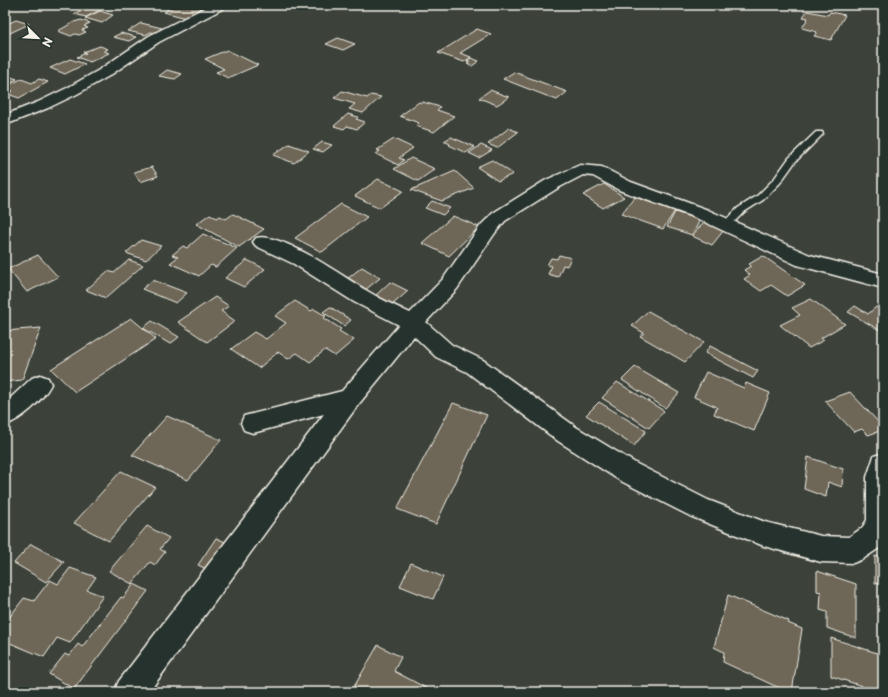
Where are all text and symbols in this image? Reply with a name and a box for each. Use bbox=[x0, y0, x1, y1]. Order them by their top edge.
north arrow bbox=[18, 18, 58, 58]
text: N bbox=[38, 35, 57, 50]

